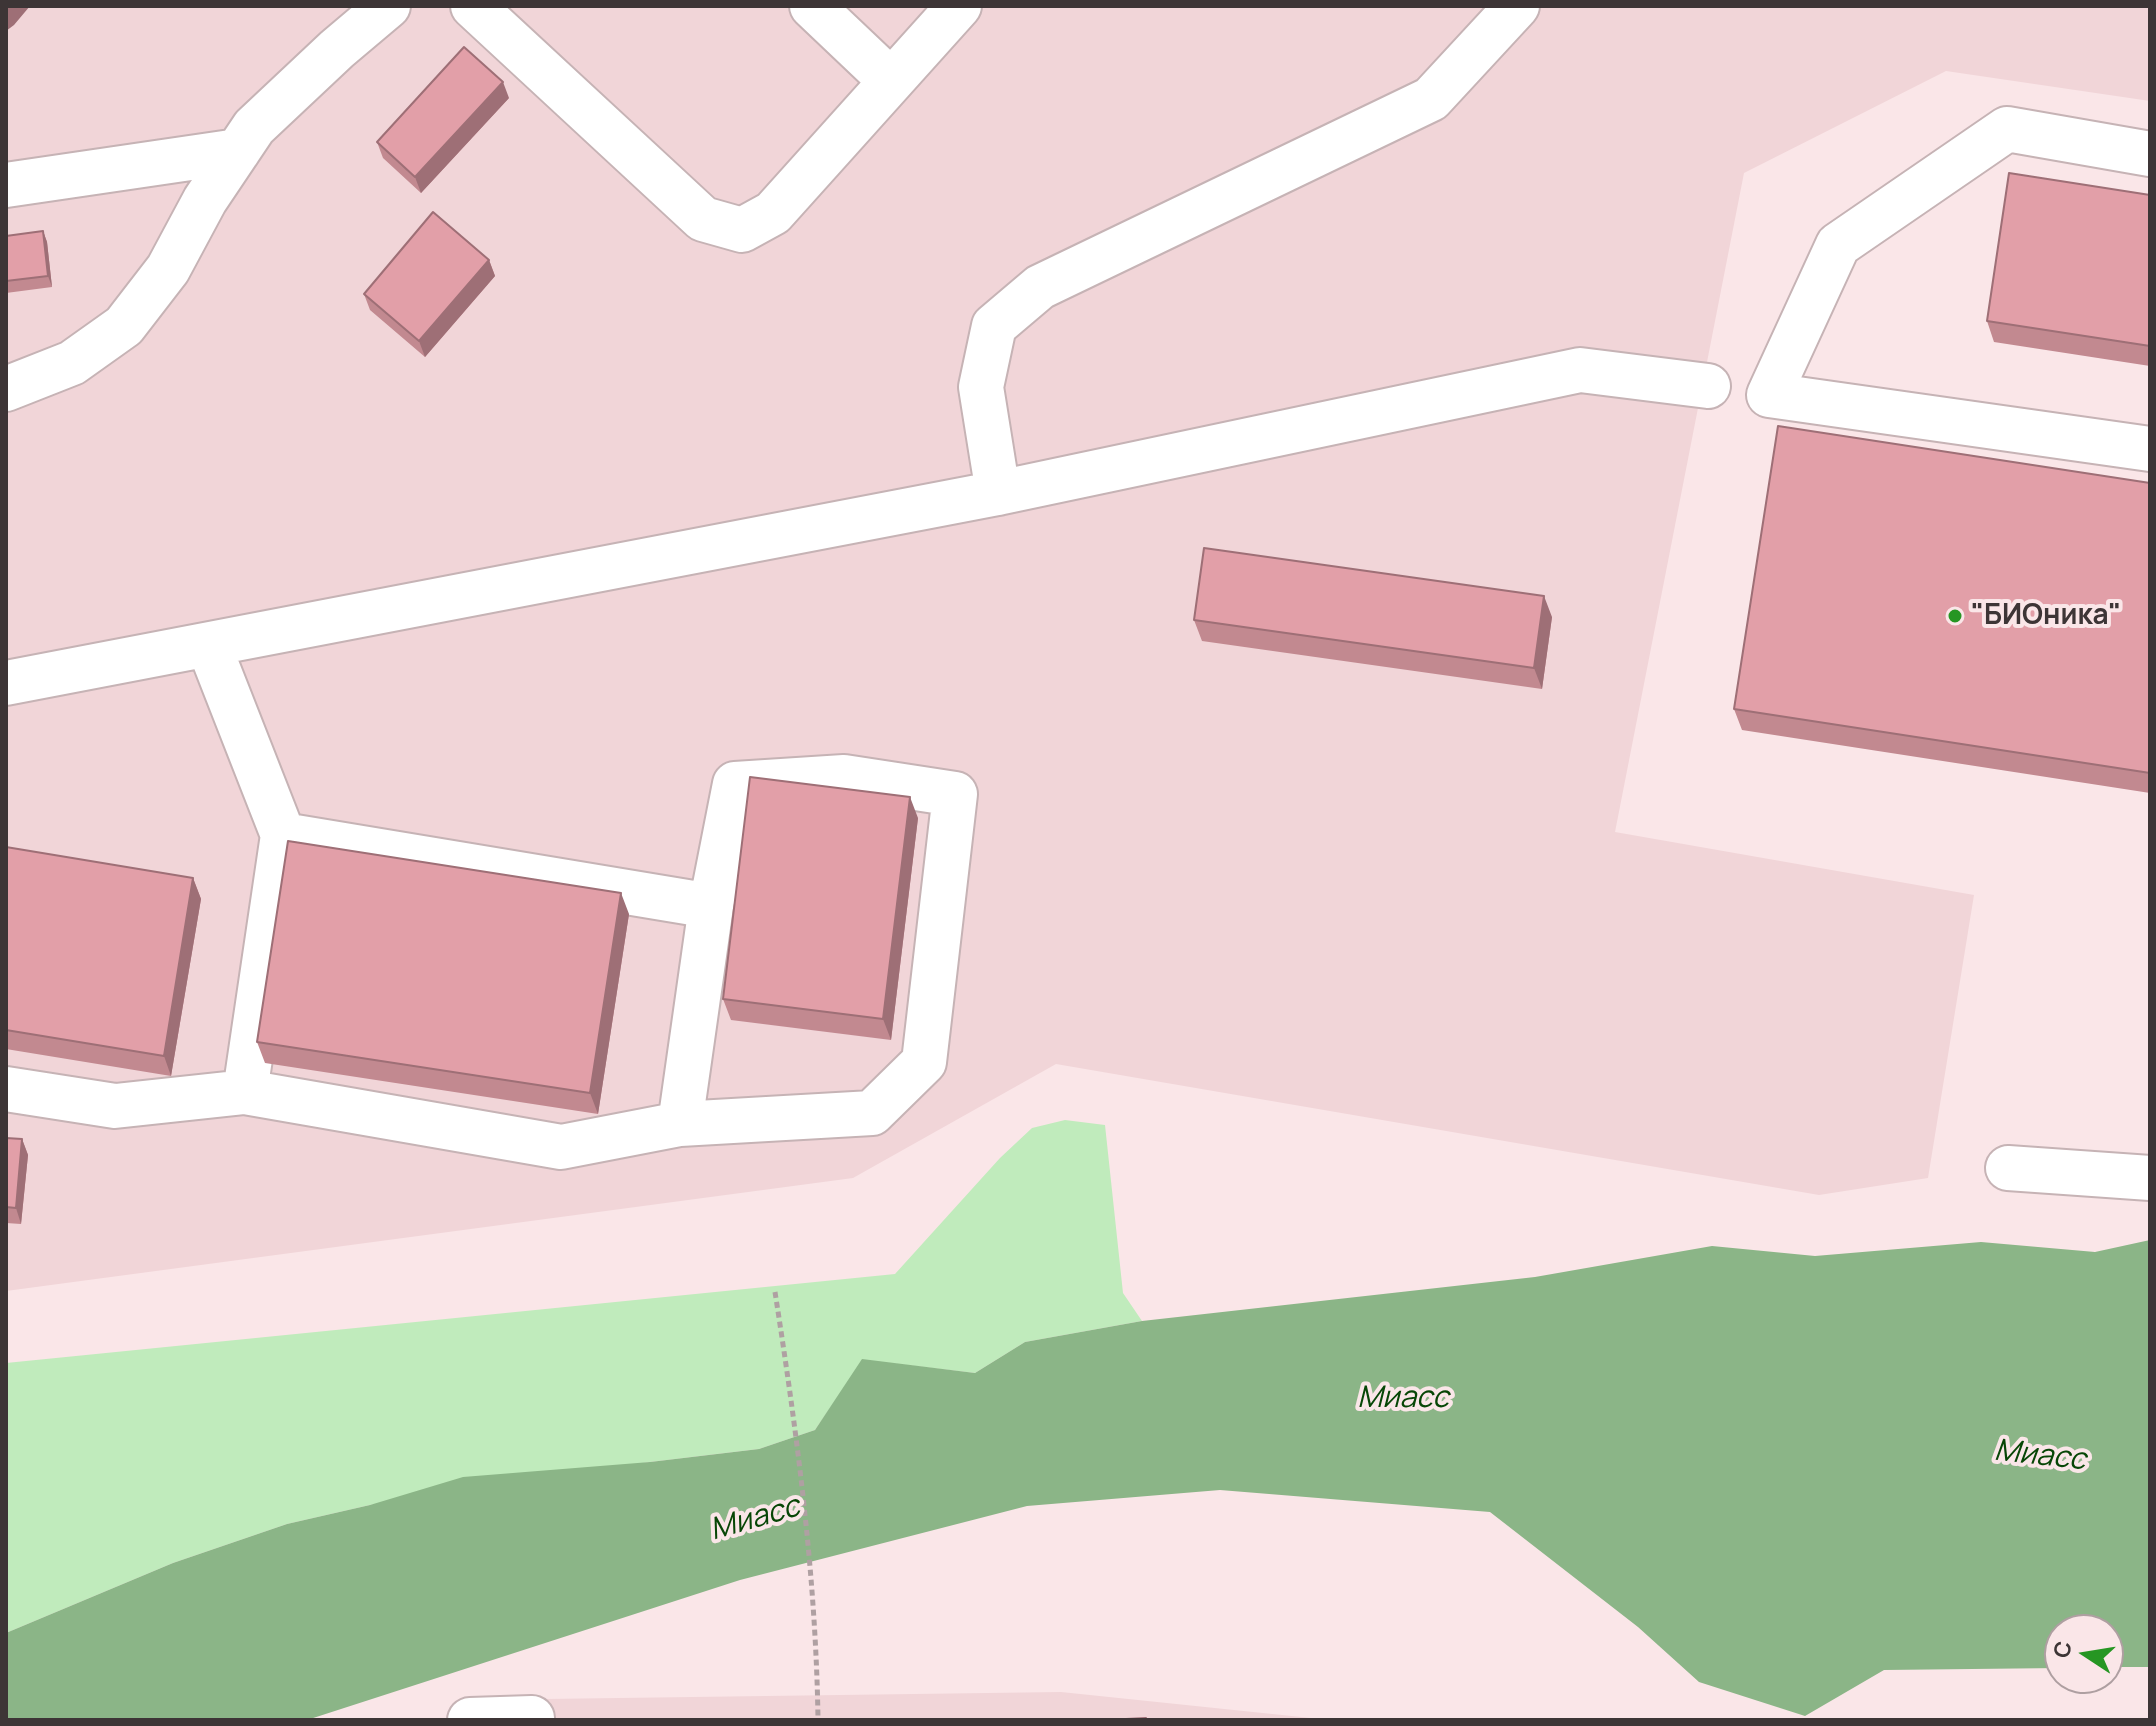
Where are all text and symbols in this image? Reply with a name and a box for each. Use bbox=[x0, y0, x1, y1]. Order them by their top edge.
place label: "БИОника" bbox=[1971, 599, 2121, 633]
marker: "БИОника" bbox=[1946, 607, 1964, 625]
water label: Миасс bbox=[1357, 1381, 1449, 1417]
water label: Миасс bbox=[1993, 1433, 2087, 1479]
water label: Миасс bbox=[706, 1489, 804, 1549]
north arrow bbox=[2044, 1614, 2124, 1694]
text: С bbox=[2046, 1638, 2079, 1660]

